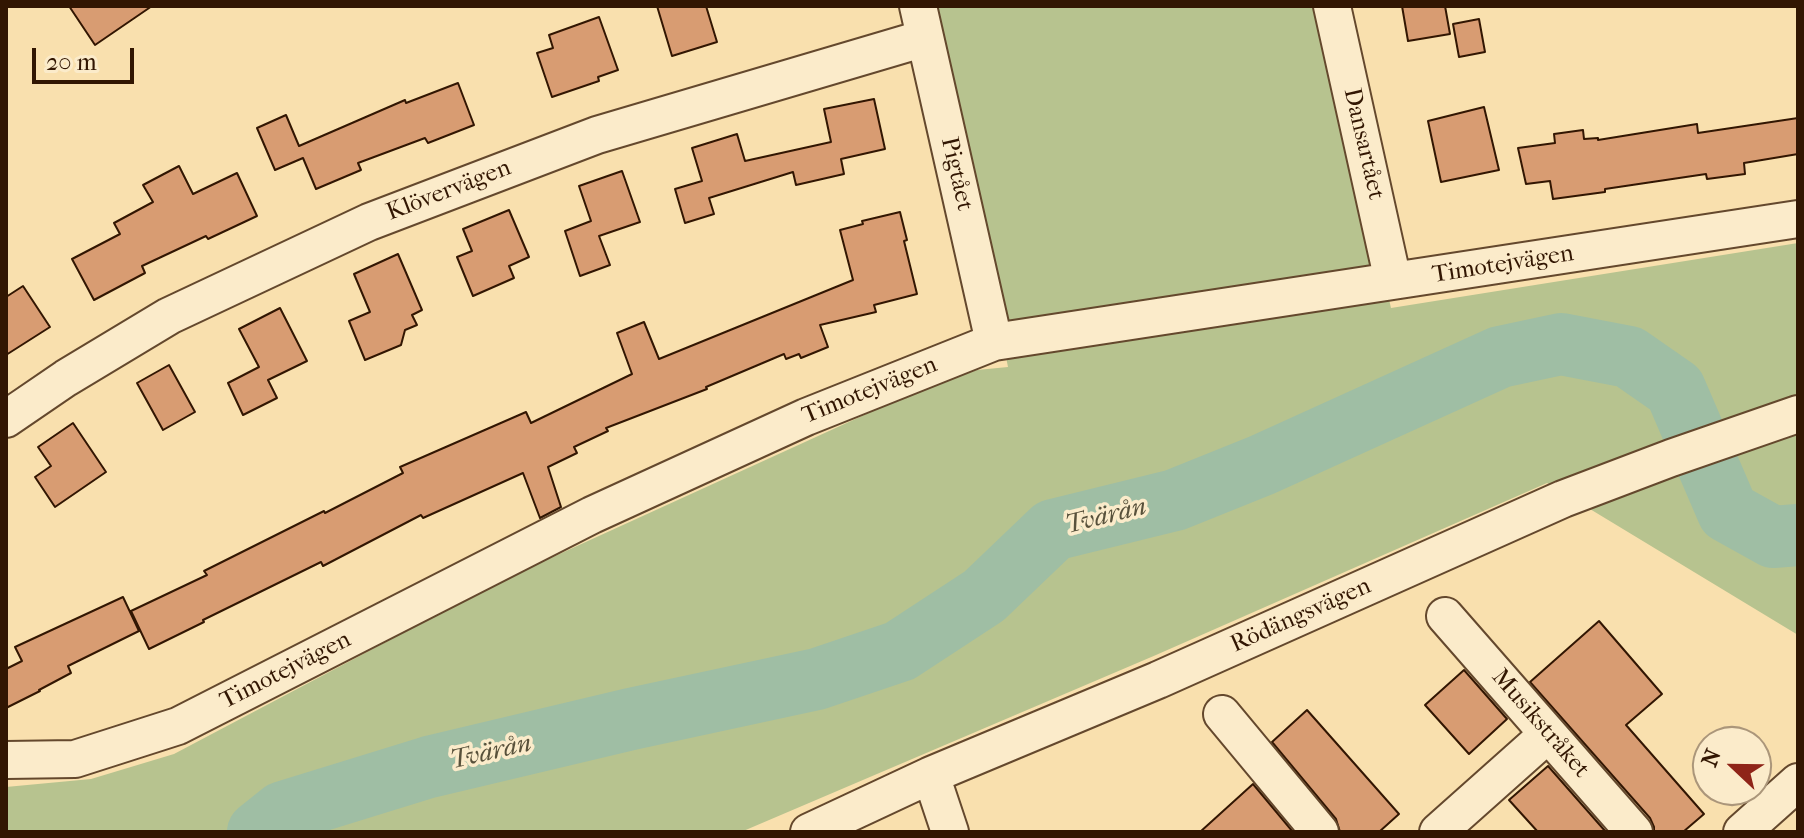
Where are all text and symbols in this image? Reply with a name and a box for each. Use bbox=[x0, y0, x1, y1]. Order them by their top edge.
scale bar bbox=[36, 32, 138, 82]
text: 20 m bbox=[46, 48, 97, 76]
street label: Dansartået bbox=[1336, 85, 1390, 203]
street label: Pigtået bbox=[934, 134, 978, 214]
street label: Klövervägen bbox=[383, 154, 515, 228]
street label: Timotejvägen bbox=[1430, 240, 1576, 290]
street label: Timotejvägen bbox=[798, 351, 942, 431]
water label: Tvärån bbox=[1062, 492, 1150, 542]
street label: Rödängsvägen bbox=[1226, 572, 1376, 660]
street label: Timotejvägen bbox=[216, 626, 356, 716]
street label: Musikstråket bbox=[1485, 664, 1595, 784]
north arrow bbox=[1692, 726, 1772, 806]
water label: Tvärån bbox=[447, 729, 535, 777]
text: N bbox=[1696, 745, 1727, 770]

